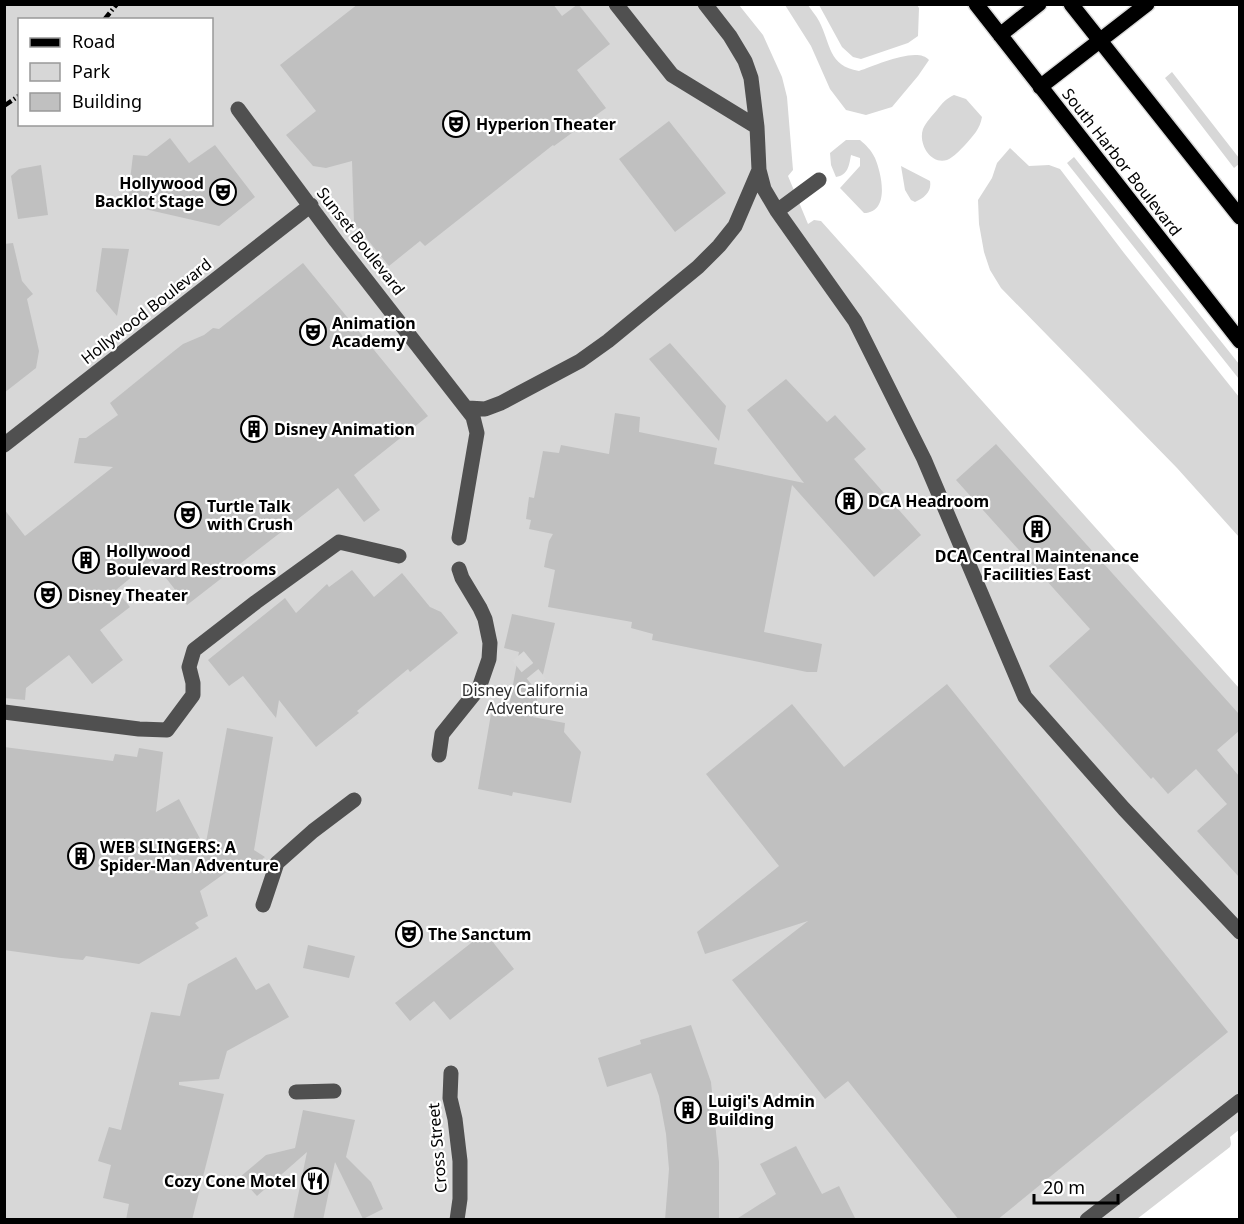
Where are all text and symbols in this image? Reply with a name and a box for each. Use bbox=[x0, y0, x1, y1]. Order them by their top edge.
legend bbox=[18, 18, 213, 126]
text: Road bbox=[72, 29, 115, 53]
text: Park bbox=[72, 59, 110, 83]
street label: South Harbor Boulevard bbox=[1057, 84, 1187, 240]
text: Building bbox=[72, 89, 142, 113]
theatre icon: Hyperion Theater bbox=[441, 109, 471, 139]
place label: Hyperion Theater bbox=[476, 113, 616, 135]
place label: Hollywood Backlot Stage bbox=[95, 172, 204, 212]
theatre icon: Hollywood Backlot Stage bbox=[208, 177, 238, 207]
street label: Sunset Boulevard bbox=[312, 183, 410, 299]
street label: Hollywood Boulevard bbox=[76, 253, 216, 369]
place label: Animation Academy bbox=[332, 312, 416, 352]
theatre icon: Animation Academy bbox=[298, 317, 328, 347]
building icon: Disney Animation bbox=[239, 414, 269, 444]
place label: Disney Animation bbox=[274, 418, 415, 440]
building icon: DCA Headroom bbox=[834, 486, 864, 516]
place label: DCA Headroom bbox=[868, 490, 989, 512]
place label: Turtle Talk with Crush bbox=[207, 495, 293, 535]
theatre icon: Turtle Talk with Crush bbox=[173, 500, 203, 530]
building icon: DCA Central Maintenance Facilities East bbox=[1022, 514, 1052, 544]
place label: Hollywood Boulevard Restrooms bbox=[106, 540, 276, 580]
building icon: Hollywood Boulevard Restrooms bbox=[71, 545, 101, 575]
place label: DCA Central Maintenance Facilities East bbox=[935, 545, 1139, 585]
theatre icon: Disney Theater bbox=[33, 580, 63, 610]
place label: Disney Theater bbox=[68, 584, 188, 606]
park label: Disney California Adventure bbox=[462, 679, 588, 719]
place label: WEB SLINGERS: A Spider-Man Adventure bbox=[100, 836, 279, 876]
building icon: WEB SLINGERS: A Spider-Man Adventure bbox=[66, 841, 96, 871]
theatre icon: The Sanctum bbox=[394, 919, 424, 949]
place label: The Sanctum bbox=[428, 923, 531, 945]
place label: Luigi's Admin Building bbox=[708, 1090, 815, 1130]
building icon: Luigi's Admin Building bbox=[673, 1095, 703, 1125]
street label: Cross Street bbox=[422, 1102, 452, 1194]
restaurant icon: Cozy Cone Motel bbox=[300, 1166, 330, 1196]
scale bar bbox=[1034, 1167, 1118, 1205]
place label: Cozy Cone Motel bbox=[164, 1170, 296, 1192]
text: 20 m bbox=[1043, 1175, 1085, 1199]

